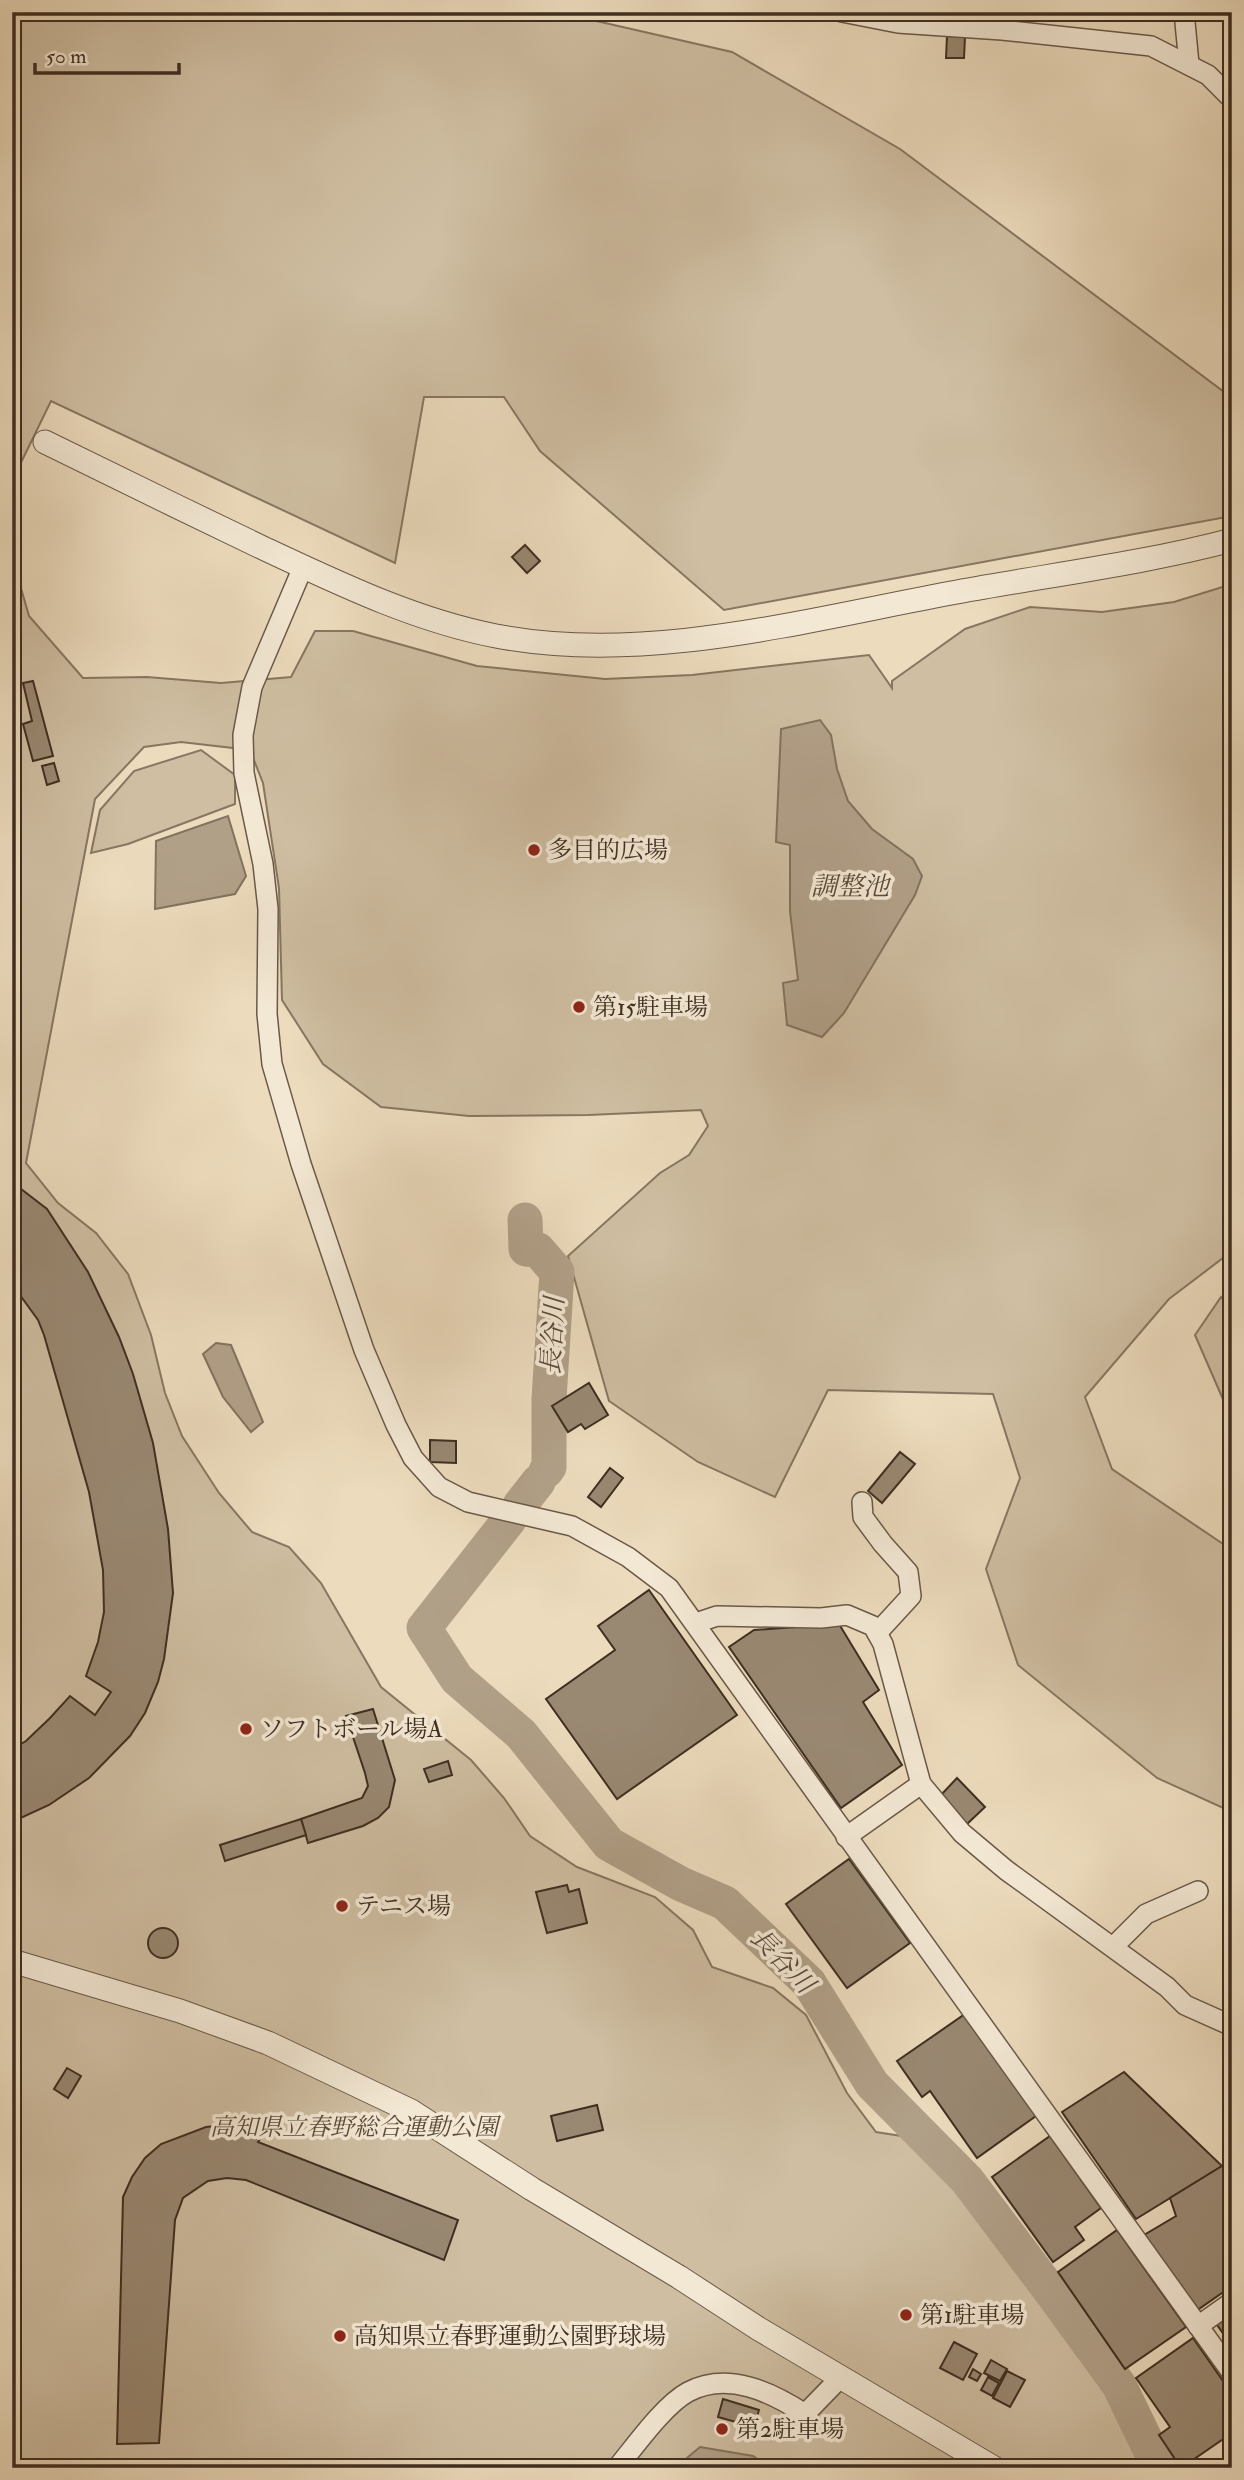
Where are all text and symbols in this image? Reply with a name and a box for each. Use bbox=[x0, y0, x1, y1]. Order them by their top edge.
scale bar bbox=[35, 32, 178, 76]
text: 50 m bbox=[46, 43, 87, 70]
place label: 多目的広場 bbox=[548, 835, 668, 866]
marker: 多目的広場 bbox=[526, 842, 542, 858]
water label: 調整池 bbox=[811, 871, 892, 903]
place label: 第15駐車場 bbox=[593, 992, 708, 1023]
marker: 第15駐車場 bbox=[571, 999, 587, 1015]
water label: 長谷川 bbox=[535, 1293, 571, 1376]
place label: ソフトボール場A bbox=[260, 1714, 443, 1745]
marker: ソフトボール場A bbox=[238, 1721, 254, 1737]
place label: テニス場 bbox=[356, 1891, 451, 1922]
marker: テニス場 bbox=[334, 1898, 350, 1914]
water label: 長谷川 bbox=[743, 1922, 823, 2002]
park label: 高知県立春野総合運動公園 bbox=[210, 2112, 502, 2143]
place label: 第1駐車場 bbox=[920, 2300, 1025, 2331]
marker: 第1駐車場 bbox=[898, 2307, 914, 2323]
place label: 高知県立春野運動公園野球場 bbox=[354, 2321, 666, 2352]
marker: 高知県立春野運動公園野球場 bbox=[332, 2328, 348, 2344]
place label: 第2駐車場 bbox=[736, 2414, 844, 2445]
marker: 第2駐車場 bbox=[714, 2421, 730, 2437]

